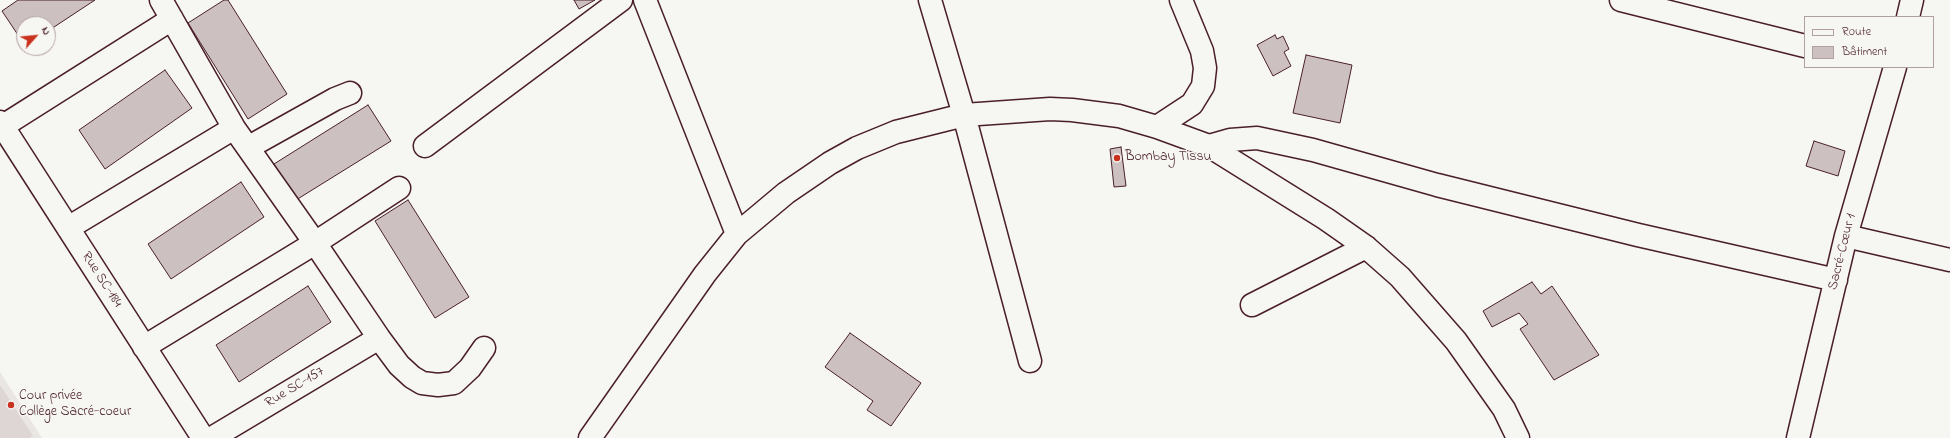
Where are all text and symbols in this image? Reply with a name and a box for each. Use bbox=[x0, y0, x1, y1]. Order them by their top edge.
north arrow bbox=[16, 16, 56, 56]
legend bbox=[1804, 16, 1934, 68]
text: Route bbox=[1842, 23, 1871, 41]
text: N bbox=[37, 24, 55, 38]
text: Bâtiment bbox=[1842, 43, 1887, 61]
place label: Bombay Tissu bbox=[1125, 150, 1212, 166]
marker: Bombay Tissu bbox=[1112, 153, 1122, 163]
street label: Sacré-Cœur 1 bbox=[1825, 212, 1861, 292]
street label: Rue SC-184 bbox=[77, 249, 125, 311]
street label: Rue SC-157 bbox=[263, 364, 327, 412]
place label: Cour privée Collège Sacré-coeur bbox=[19, 389, 131, 422]
marker: Cour privée Collège Sacré-coeur bbox=[6, 400, 16, 410]

